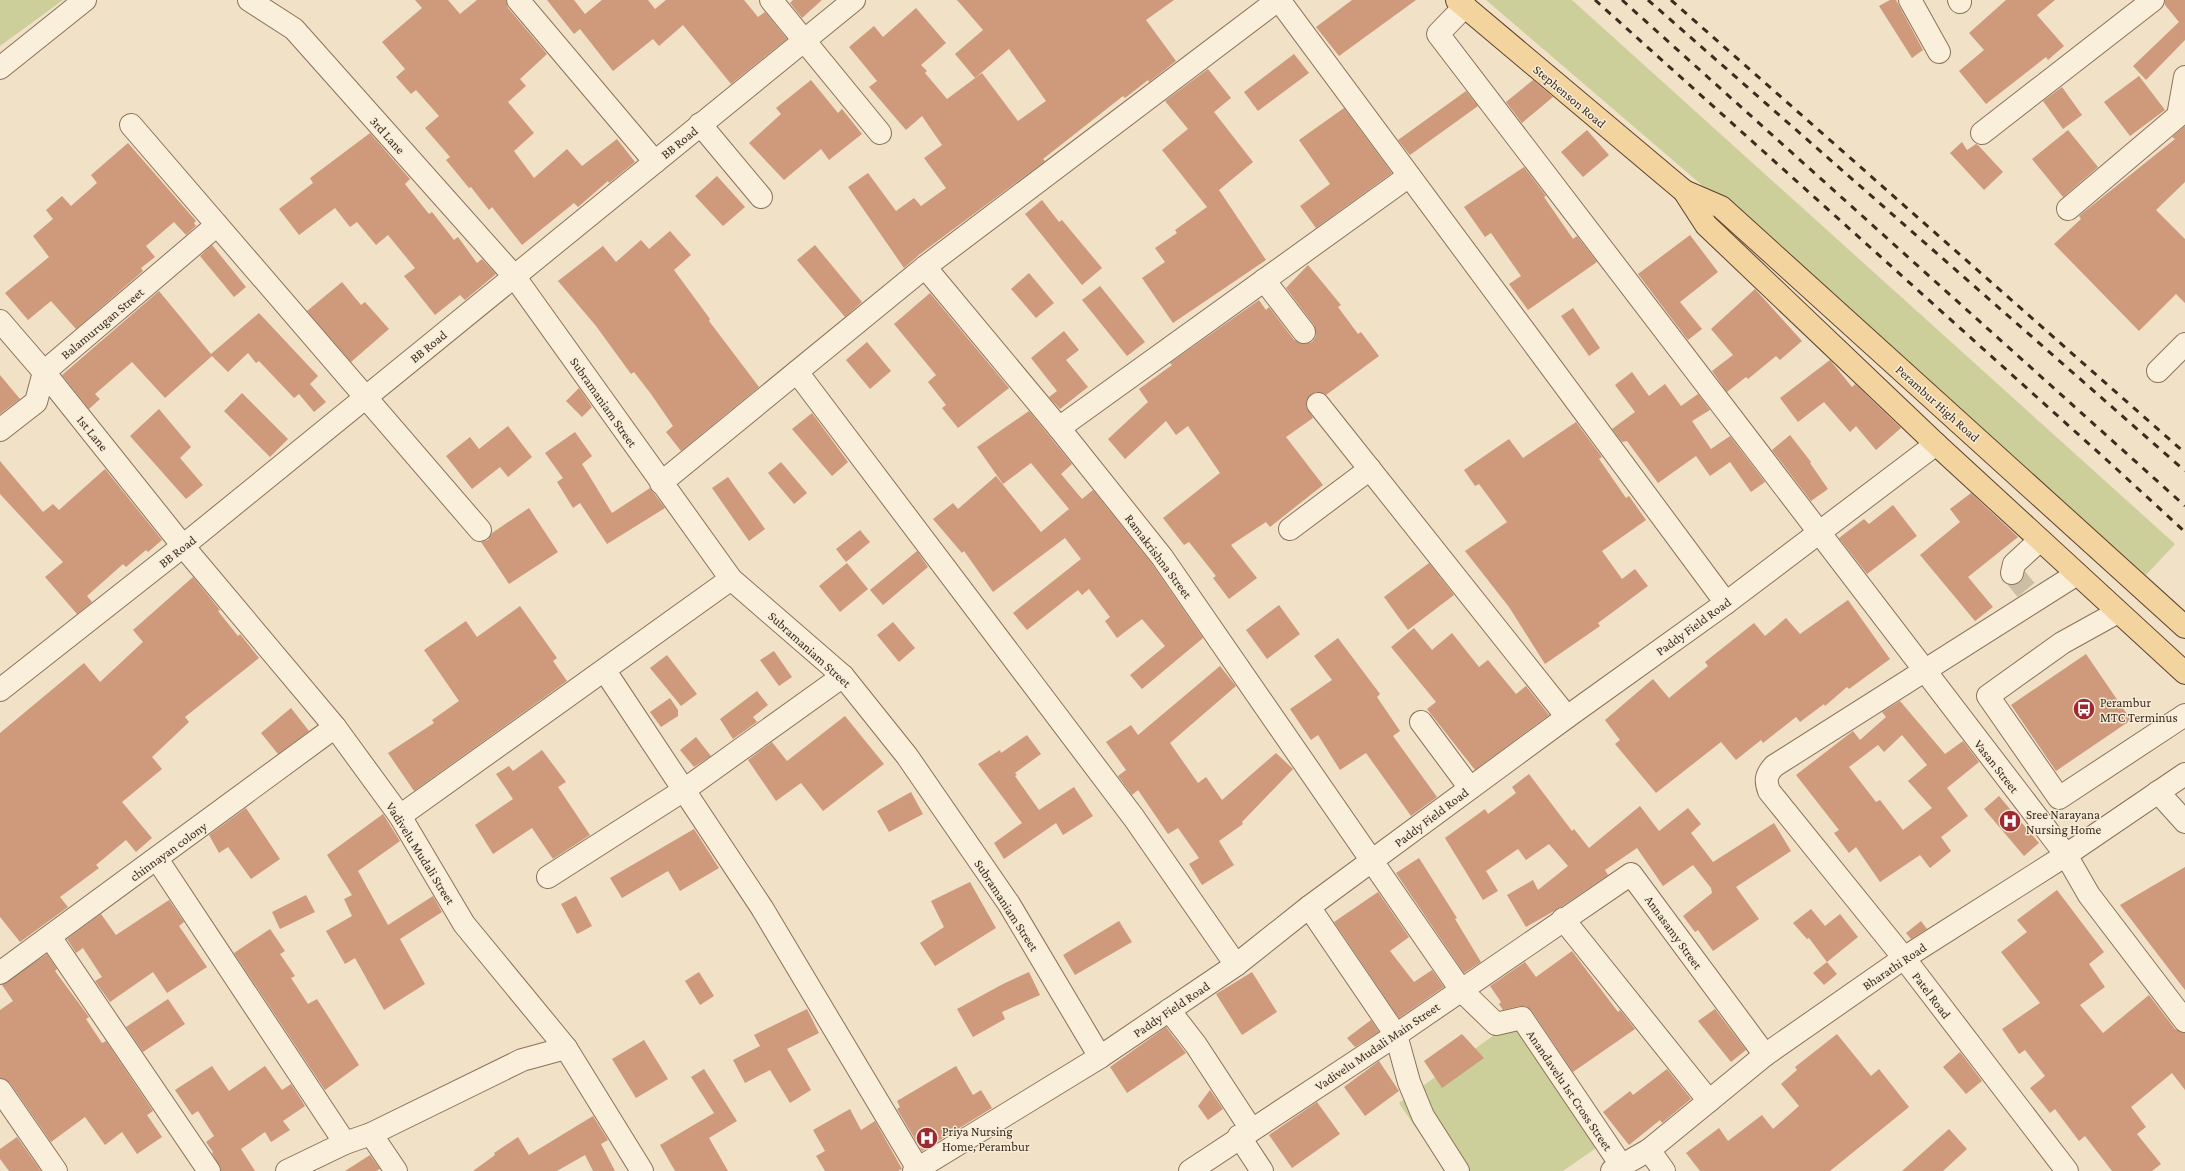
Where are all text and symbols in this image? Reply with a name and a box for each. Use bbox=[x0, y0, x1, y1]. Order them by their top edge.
street label: Stephenson Road bbox=[1530, 62, 1609, 131]
street label: 3rd Lane bbox=[367, 114, 408, 157]
street label: BB Road bbox=[658, 123, 701, 162]
street label: Balamurugan Street bbox=[58, 284, 147, 362]
street label: BB Road bbox=[407, 327, 450, 366]
street label: Subramaniam Street bbox=[567, 354, 641, 451]
street label: Perambur High Road bbox=[1893, 362, 1983, 445]
street label: 1st Lane bbox=[74, 413, 112, 454]
street label: Ramakrishna Street bbox=[1122, 511, 1196, 602]
street label: BB Road bbox=[156, 532, 199, 571]
street label: Paddy Field Road bbox=[1653, 594, 1734, 659]
street label: Subramaniam Street bbox=[765, 608, 855, 691]
place label: Perambur MTC Terminus bbox=[2100, 695, 2178, 725]
bus stop icon: Perambur MTC Terminus bbox=[2071, 696, 2097, 722]
street label: Vasan Street bbox=[1971, 737, 2023, 797]
street label: Paddy Field Road bbox=[1391, 785, 1471, 850]
street label: Vadivelu Mudali Street bbox=[383, 799, 458, 908]
place label: Sree Narayana Nursing Home bbox=[2026, 807, 2102, 837]
hospital icon: Sree Narayana Nursing Home bbox=[1997, 808, 2023, 834]
street label: chinnayan colony bbox=[127, 818, 211, 884]
street label: Subramaniam Street bbox=[971, 857, 1042, 954]
street label: Annasamy Street bbox=[1642, 892, 1706, 973]
street label: Bharathi Road bbox=[1859, 939, 1929, 993]
street label: Patel Road bbox=[1909, 969, 1954, 1022]
street label: Paddy Field Road bbox=[1130, 978, 1212, 1041]
street label: Vadivelu Mudali Main Street bbox=[1312, 999, 1443, 1094]
street label: Anandavelu 1st Cross Street bbox=[1524, 1027, 1616, 1154]
place label: Priya Nursing Home, Perambur bbox=[942, 1124, 1030, 1154]
hospital icon: Priya Nursing Home, Perambur bbox=[914, 1125, 940, 1151]

